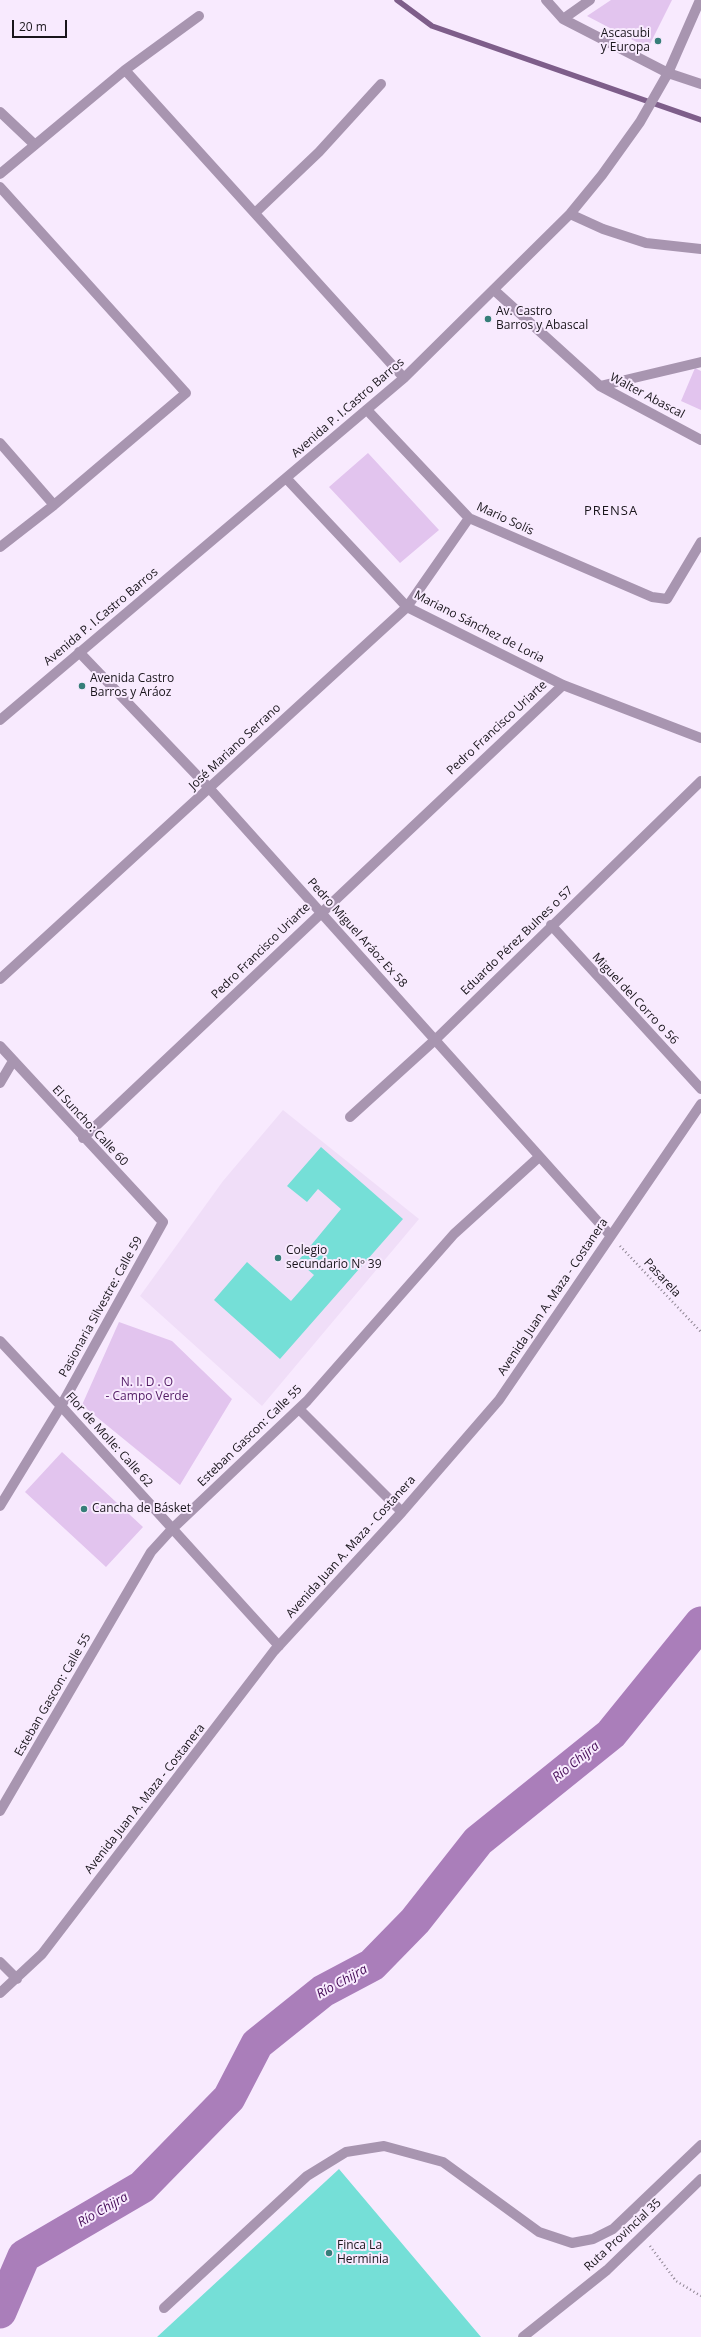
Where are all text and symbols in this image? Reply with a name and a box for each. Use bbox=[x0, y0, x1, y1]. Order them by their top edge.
scale bar bbox=[14, 12, 69, 38]
text: 20 m bbox=[19, 18, 47, 35]
place label: Ascasubi y Europa bbox=[601, 27, 650, 55]
marker: Ascasubi y Europa bbox=[653, 36, 663, 46]
place label: Av. Castro Barros y Abascal bbox=[496, 305, 588, 333]
marker: Av. Castro Barros y Abascal bbox=[483, 314, 493, 324]
street label: Avenida P. I.Castro Barros bbox=[289, 355, 407, 461]
street label: Walter Abascal bbox=[607, 370, 687, 422]
street label: Mario Solís bbox=[474, 500, 536, 538]
district label: PRENSA bbox=[584, 503, 638, 519]
street label: Avenida P. I.Castro Barros bbox=[41, 565, 161, 669]
street label: Mariano Sánchez de Loria bbox=[411, 588, 547, 666]
place label: Avenida Castro Barros y Aráoz bbox=[90, 672, 174, 700]
street label: Pedro Francisco Uriarte bbox=[444, 678, 550, 778]
marker: Avenida Castro Barros y Aráoz bbox=[77, 681, 87, 691]
street label: José Mariano Serrano bbox=[186, 701, 284, 793]
street label: Pedro Miguel Aráoz Ex 58 bbox=[304, 875, 410, 991]
street label: Eduardo Pérez Bulnes o 57 bbox=[458, 884, 576, 998]
street label: Pedro Francisco Uriarte bbox=[209, 900, 313, 1002]
street label: Miguel del Corro o 56 bbox=[589, 950, 681, 1048]
street label: El Suncho: Calle 60 bbox=[49, 1083, 131, 1169]
street label: Avenida Juan A. Maza - Costanera bbox=[495, 1216, 611, 1378]
street label: Pasionaria Silvestre: Calle 59 bbox=[56, 1234, 146, 1380]
place label: Colegio secundario Nº 39 bbox=[286, 1244, 382, 1272]
marker: Colegio secundario Nº 39 bbox=[273, 1253, 283, 1263]
street label: Pasarela bbox=[640, 1256, 684, 1300]
park label: N. I. D . O - Campo Verde bbox=[106, 1376, 188, 1404]
street label: Esteban Gascon: Calle 55 bbox=[195, 1382, 305, 1490]
street label: Flor de Molle: Calle 62 bbox=[63, 1390, 155, 1490]
street label: Avenida Juan A. Maza - Costanera bbox=[283, 1473, 419, 1621]
place label: Cancha de Básket bbox=[92, 1502, 191, 1516]
marker: Cancha de Básket bbox=[79, 1504, 89, 1514]
street label: Esteban Gascon: Calle 55 bbox=[12, 1631, 94, 1759]
street label: Avenida Juan A. Maza - Costanera bbox=[82, 1721, 208, 1877]
water label: Río Chijra bbox=[549, 1738, 603, 1786]
water label: Río Chijra bbox=[314, 1962, 370, 2002]
water label: Río Chijra bbox=[75, 2189, 131, 2231]
street label: Ruta Provincial 35 bbox=[582, 2196, 664, 2274]
place label: Finca La Herminia bbox=[337, 2239, 389, 2267]
marker: Finca La Herminia bbox=[324, 2248, 334, 2258]

